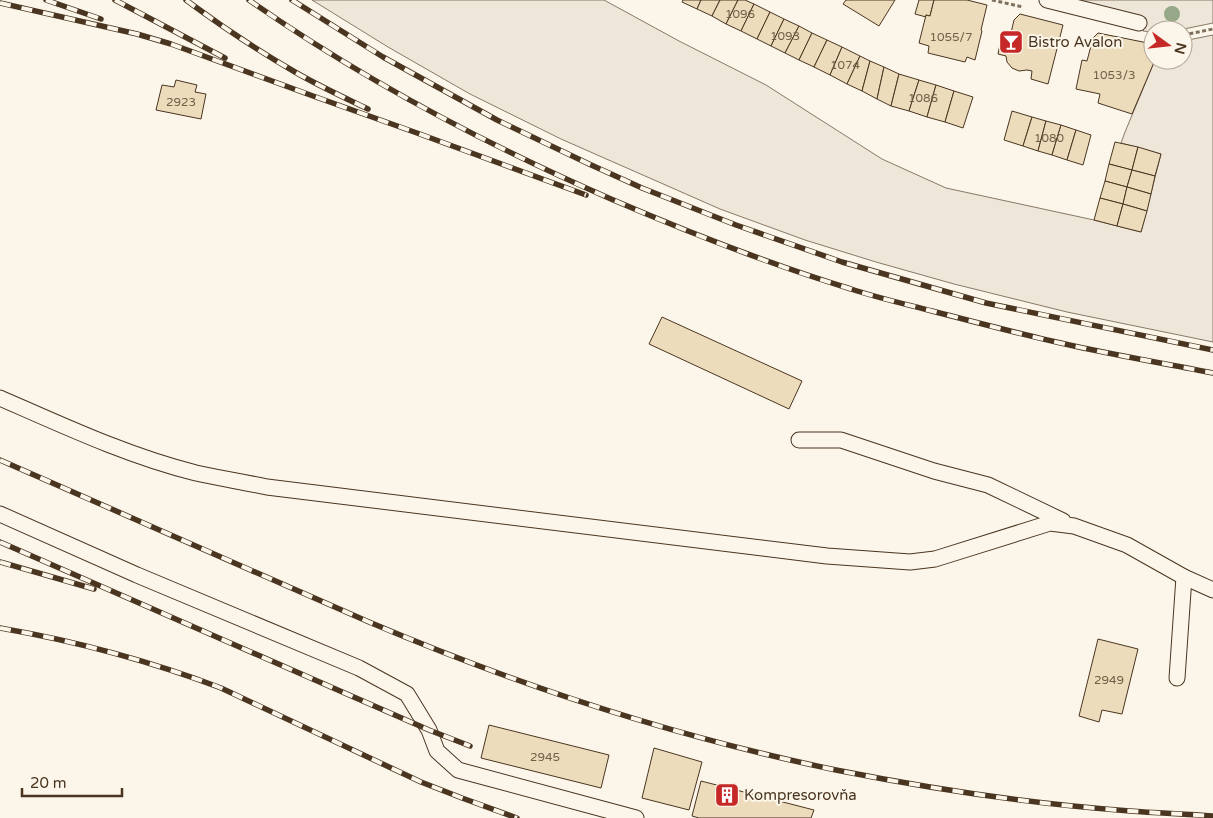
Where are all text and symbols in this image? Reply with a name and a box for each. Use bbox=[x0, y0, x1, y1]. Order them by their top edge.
house number: 1096 bbox=[725, 7, 755, 21]
north arrow bbox=[1143, 20, 1193, 70]
house number: 1093 bbox=[770, 29, 800, 43]
bar icon: Bistro Avalon bbox=[998, 29, 1024, 55]
house number: 1055/7 bbox=[929, 30, 973, 44]
place label: Bistro Avalon bbox=[1028, 33, 1122, 51]
text: N bbox=[1170, 41, 1190, 56]
house number: 1074 bbox=[830, 58, 861, 72]
house number: 1053/3 bbox=[1093, 68, 1136, 82]
house number: 1086 bbox=[908, 91, 938, 105]
house number: 2923 bbox=[166, 95, 196, 109]
house number: 1080 bbox=[1034, 131, 1065, 145]
house number: 2949 bbox=[1094, 673, 1124, 687]
house number: 2945 bbox=[530, 750, 560, 764]
scale bar bbox=[22, 766, 122, 798]
text: 20 m bbox=[30, 774, 67, 792]
building icon: Kompresorovňa bbox=[714, 782, 740, 808]
place label: Kompresorovňa bbox=[744, 786, 857, 804]

